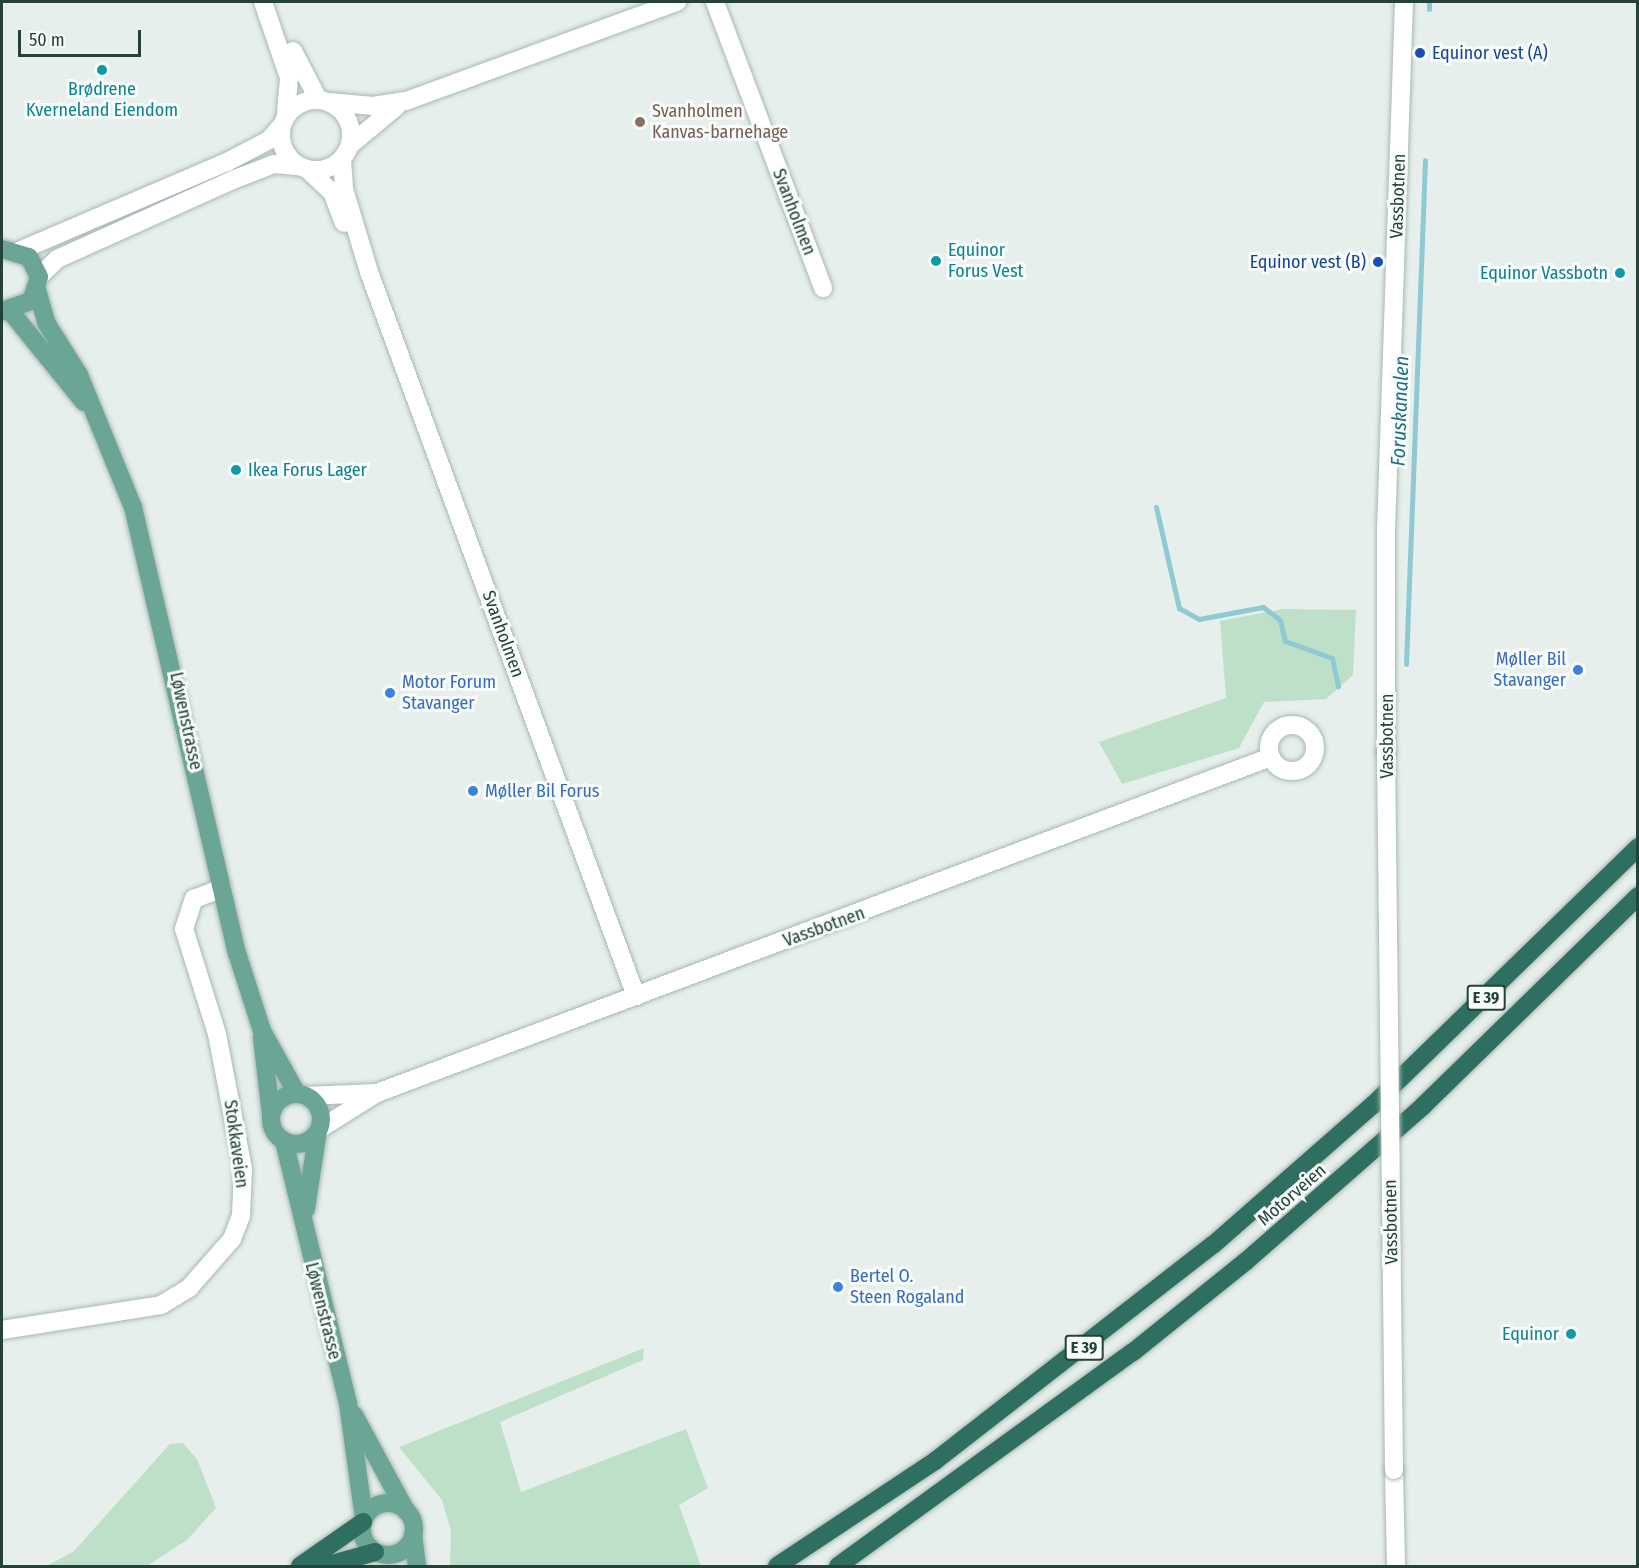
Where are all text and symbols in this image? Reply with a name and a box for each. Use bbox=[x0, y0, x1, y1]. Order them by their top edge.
scale bar bbox=[21, 18, 144, 56]
text: 50 m bbox=[29, 29, 65, 51]
place label: Equinor vest (A) bbox=[1432, 42, 1548, 64]
marker: Equinor vest (A) bbox=[1413, 46, 1427, 60]
marker: Brødrene Kverneland Eiendom bbox=[95, 63, 109, 77]
place label: Brødrene Kverneland Eiendom bbox=[26, 79, 178, 122]
place label: Svanholmen Kanvas-barnehage bbox=[652, 101, 788, 144]
marker: Svanholmen Kanvas-barnehage bbox=[633, 115, 647, 129]
street label: Vassbotnen bbox=[1386, 153, 1410, 239]
street label: Svanholmen bbox=[768, 166, 820, 258]
place label: Equinor Forus Vest bbox=[948, 240, 1024, 282]
place label: Equinor vest (B) bbox=[1250, 251, 1366, 273]
marker: Equinor Forus Vest bbox=[929, 254, 943, 268]
marker: Equinor vest (B) bbox=[1371, 255, 1385, 269]
place label: Equinor Vassbotn bbox=[1480, 262, 1608, 284]
marker: Equinor Vassbotn bbox=[1613, 266, 1627, 280]
water label: Foruskanalen bbox=[1386, 355, 1414, 467]
place label: Ikea Forus Lager bbox=[248, 459, 367, 481]
marker: Ikea Forus Lager bbox=[229, 463, 243, 477]
street label: Svanholmen bbox=[477, 588, 529, 680]
place label: Møller Bil Stavanger bbox=[1493, 649, 1566, 692]
marker: Møller Bil Stavanger bbox=[1571, 663, 1585, 677]
street label: Løwenstrasse bbox=[165, 670, 207, 772]
place label: Motor Forum Stavanger bbox=[402, 672, 496, 714]
marker: Motor Forum Stavanger bbox=[383, 686, 397, 700]
street label: Vassbotnen bbox=[1376, 693, 1398, 779]
place label: Møller Bil Forus bbox=[485, 780, 600, 802]
marker: Møller Bil Forus bbox=[466, 784, 480, 798]
street label: Vassbotnen bbox=[780, 902, 868, 952]
road number: E 39 bbox=[1466, 985, 1506, 1011]
street label: Stokkaveien bbox=[219, 1099, 253, 1189]
street label: Motorveien bbox=[1253, 1159, 1331, 1231]
street label: Vassbotnen bbox=[1379, 1179, 1403, 1265]
street label: Løwenstrasse bbox=[301, 1260, 345, 1362]
place label: Bertel O. Steen Rogaland bbox=[850, 1266, 964, 1308]
marker: Bertel O. Steen Rogaland bbox=[831, 1280, 845, 1294]
place label: Equinor bbox=[1502, 1323, 1559, 1345]
marker: Equinor bbox=[1564, 1327, 1578, 1341]
road number: E 39 bbox=[1064, 1335, 1104, 1361]

